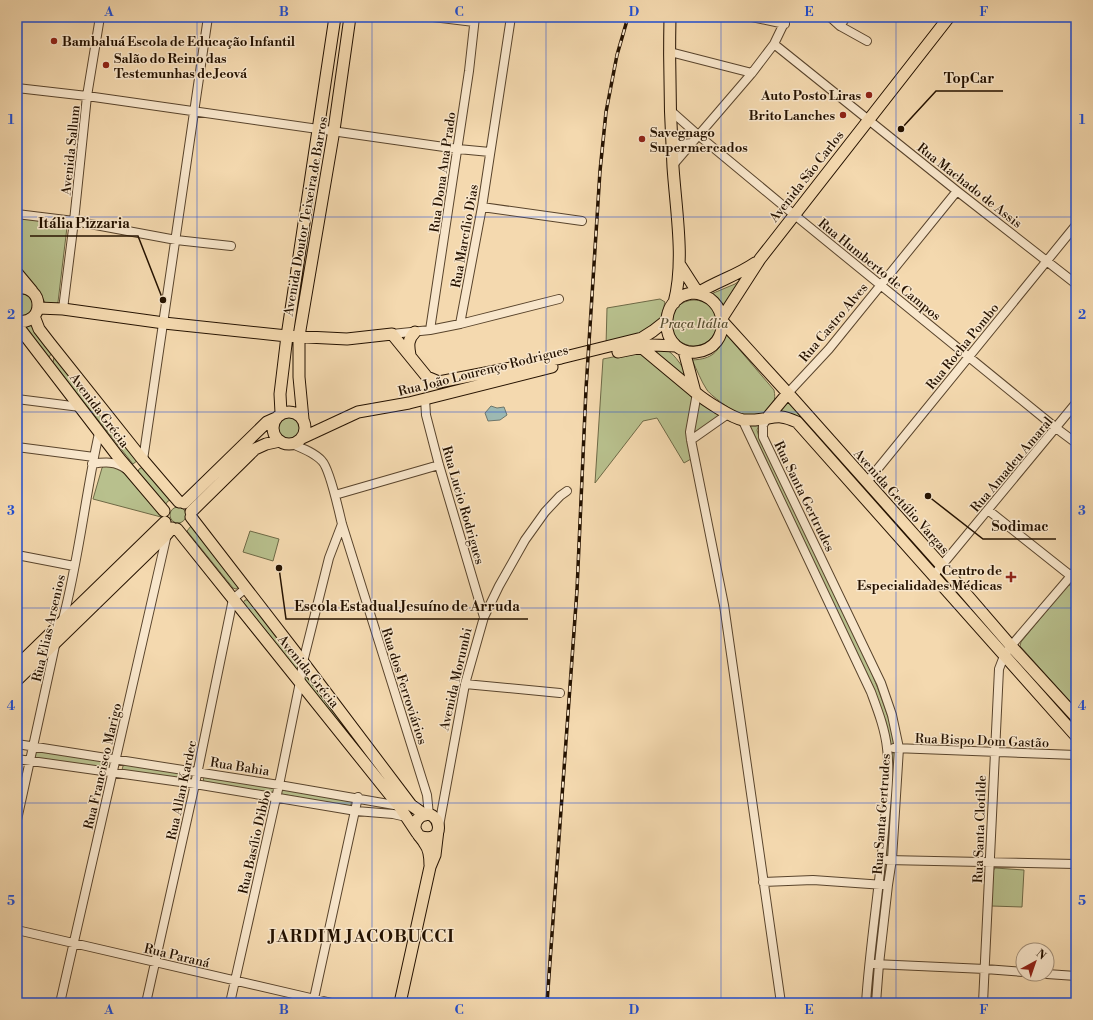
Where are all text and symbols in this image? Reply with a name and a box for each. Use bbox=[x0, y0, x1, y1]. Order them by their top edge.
text: A bbox=[103, 4, 114, 20]
text: B bbox=[279, 4, 289, 20]
text: C bbox=[454, 4, 464, 20]
text: D bbox=[629, 4, 639, 20]
text: E bbox=[804, 4, 814, 20]
text: F bbox=[979, 4, 989, 20]
place label: Bambaluá Escola de Educação Infantil bbox=[62, 34, 296, 50]
marker: Bambaluá Escola de Educação Infantil bbox=[49, 36, 59, 46]
place label: Salão do Reino das Testemunhas de Jeová bbox=[114, 51, 248, 82]
marker: Salão do Reino das Testemunhas de Jeová bbox=[101, 60, 111, 70]
callout: TopCar bbox=[936, 65, 1003, 91]
text: TopCar bbox=[944, 70, 994, 88]
place label: Auto Posto Liras bbox=[760, 88, 861, 104]
marker: Auto Posto Liras bbox=[864, 90, 874, 100]
street label: Avenida Sallum bbox=[58, 104, 84, 197]
place label: Brito Lanches bbox=[749, 108, 835, 124]
marker: Brito Lanches bbox=[838, 110, 848, 120]
street label: Rua Dona Ana Prado bbox=[427, 111, 459, 234]
text: 1 bbox=[8, 112, 15, 128]
text: 1 bbox=[1079, 112, 1086, 128]
street label: Avenida Doutor Teixeira de Barros bbox=[280, 115, 331, 318]
place label: Savegnago Supermercados bbox=[650, 125, 748, 156]
street label: Avenida São Carlos bbox=[766, 127, 848, 226]
marker: Savegnago Supermercados bbox=[637, 134, 647, 144]
street label: Rua Machado de Assis bbox=[914, 140, 1025, 232]
street label: Rua Marcílio Dias bbox=[448, 183, 482, 289]
callout: Itália Pizzaria bbox=[30, 210, 138, 236]
text: Itália Pizzaria bbox=[38, 215, 130, 233]
street label: Rua Humberto de Campos bbox=[815, 215, 944, 324]
street label: Rua Castro Alves bbox=[796, 280, 872, 365]
street label: Rua Rocha Pombo bbox=[923, 300, 1003, 393]
text: 2 bbox=[7, 307, 15, 323]
text: 2 bbox=[1078, 307, 1086, 323]
park label: Praça Itália bbox=[659, 316, 729, 332]
street label: Rua João Lourenço Rodrigues bbox=[396, 342, 570, 400]
street label: Avenida Grécia bbox=[65, 369, 133, 451]
street label: Rua Amadeu Amaral bbox=[967, 414, 1056, 516]
street label: Rua Santa Gertrudes bbox=[770, 438, 838, 555]
street label: Rua Lucio Rodrigues bbox=[438, 444, 488, 567]
street label: Avenida Getúlio Vargas bbox=[849, 445, 953, 558]
text: 3 bbox=[7, 503, 15, 519]
text: 3 bbox=[1078, 503, 1086, 519]
callout: Sodimac bbox=[983, 513, 1056, 539]
text: Sodimac bbox=[991, 518, 1049, 536]
place label: Centro de Especialidades Médicas bbox=[857, 563, 1002, 594]
marker: Centro de Especialidades Médicas bbox=[1005, 571, 1017, 583]
street label: Rua Elias Arsenios bbox=[29, 573, 69, 683]
callout: Escola Estadual Jesuíno de Arruda bbox=[286, 593, 528, 619]
text: Escola Estadual Jesuíno de Arruda bbox=[294, 598, 520, 616]
street label: Rua dos Ferroviários bbox=[378, 626, 431, 747]
street label: Avenida Morumbi bbox=[436, 626, 476, 733]
street label: Avenida Grécia bbox=[273, 631, 343, 712]
text: 4 bbox=[7, 698, 16, 714]
text: 4 bbox=[1078, 698, 1087, 714]
street label: Rua Francisco Marigo bbox=[81, 701, 125, 831]
street label: Rua Bispo Dom Gastão bbox=[915, 731, 1049, 751]
street label: Rua Allan Kardec bbox=[164, 738, 200, 842]
street label: Rua Santa Gertrudes bbox=[870, 753, 894, 875]
street label: Rua Bahia bbox=[209, 754, 271, 780]
street label: Rua Santa Clotilde bbox=[970, 774, 990, 883]
street label: Rua Basílio Dibbo bbox=[235, 789, 275, 896]
text: 5 bbox=[7, 893, 15, 909]
text: 5 bbox=[1078, 893, 1086, 909]
district label: JARDIM JACOBUCCI bbox=[267, 926, 455, 948]
street label: Rua Paraná bbox=[142, 941, 212, 971]
north arrow bbox=[1015, 942, 1055, 982]
text: N bbox=[1033, 947, 1049, 963]
text: A bbox=[103, 1002, 114, 1018]
text: B bbox=[279, 1002, 289, 1018]
text: C bbox=[454, 1002, 464, 1018]
text: D bbox=[629, 1002, 639, 1018]
text: E bbox=[804, 1002, 814, 1018]
text: F bbox=[979, 1002, 989, 1018]

